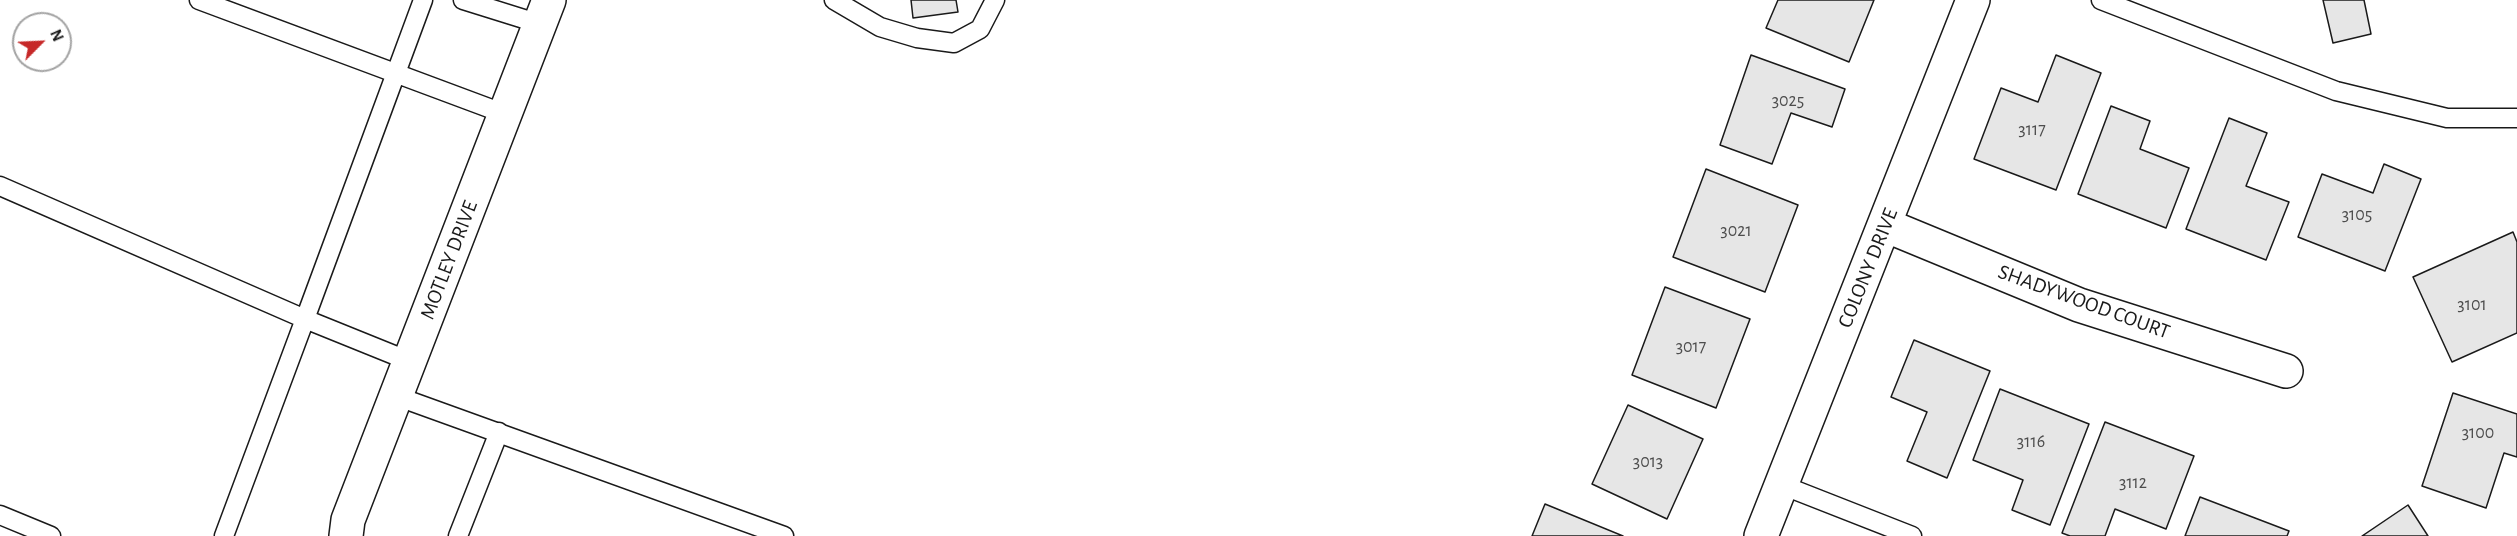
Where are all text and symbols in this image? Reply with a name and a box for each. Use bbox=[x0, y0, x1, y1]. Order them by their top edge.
north arrow bbox=[12, 12, 72, 72]
text: N bbox=[47, 27, 66, 44]
house number: 3025 bbox=[1772, 90, 1804, 112]
house number: 3117 bbox=[2018, 119, 2046, 141]
street label: MOTLEY DRIVE bbox=[415, 197, 483, 323]
street label: COLONY DRIVE bbox=[1833, 204, 1903, 332]
house number: 3105 bbox=[2342, 204, 2372, 226]
house number: 3021 bbox=[1720, 220, 1752, 242]
street label: SHADYWOOD COURT bbox=[1995, 259, 2173, 345]
house number: 3101 bbox=[2457, 294, 2487, 316]
house number: 3017 bbox=[1676, 336, 1706, 358]
house number: 3100 bbox=[2462, 422, 2494, 444]
house number: 3116 bbox=[2017, 431, 2045, 453]
house number: 3013 bbox=[1633, 451, 1663, 473]
house number: 3112 bbox=[2119, 472, 2147, 494]

